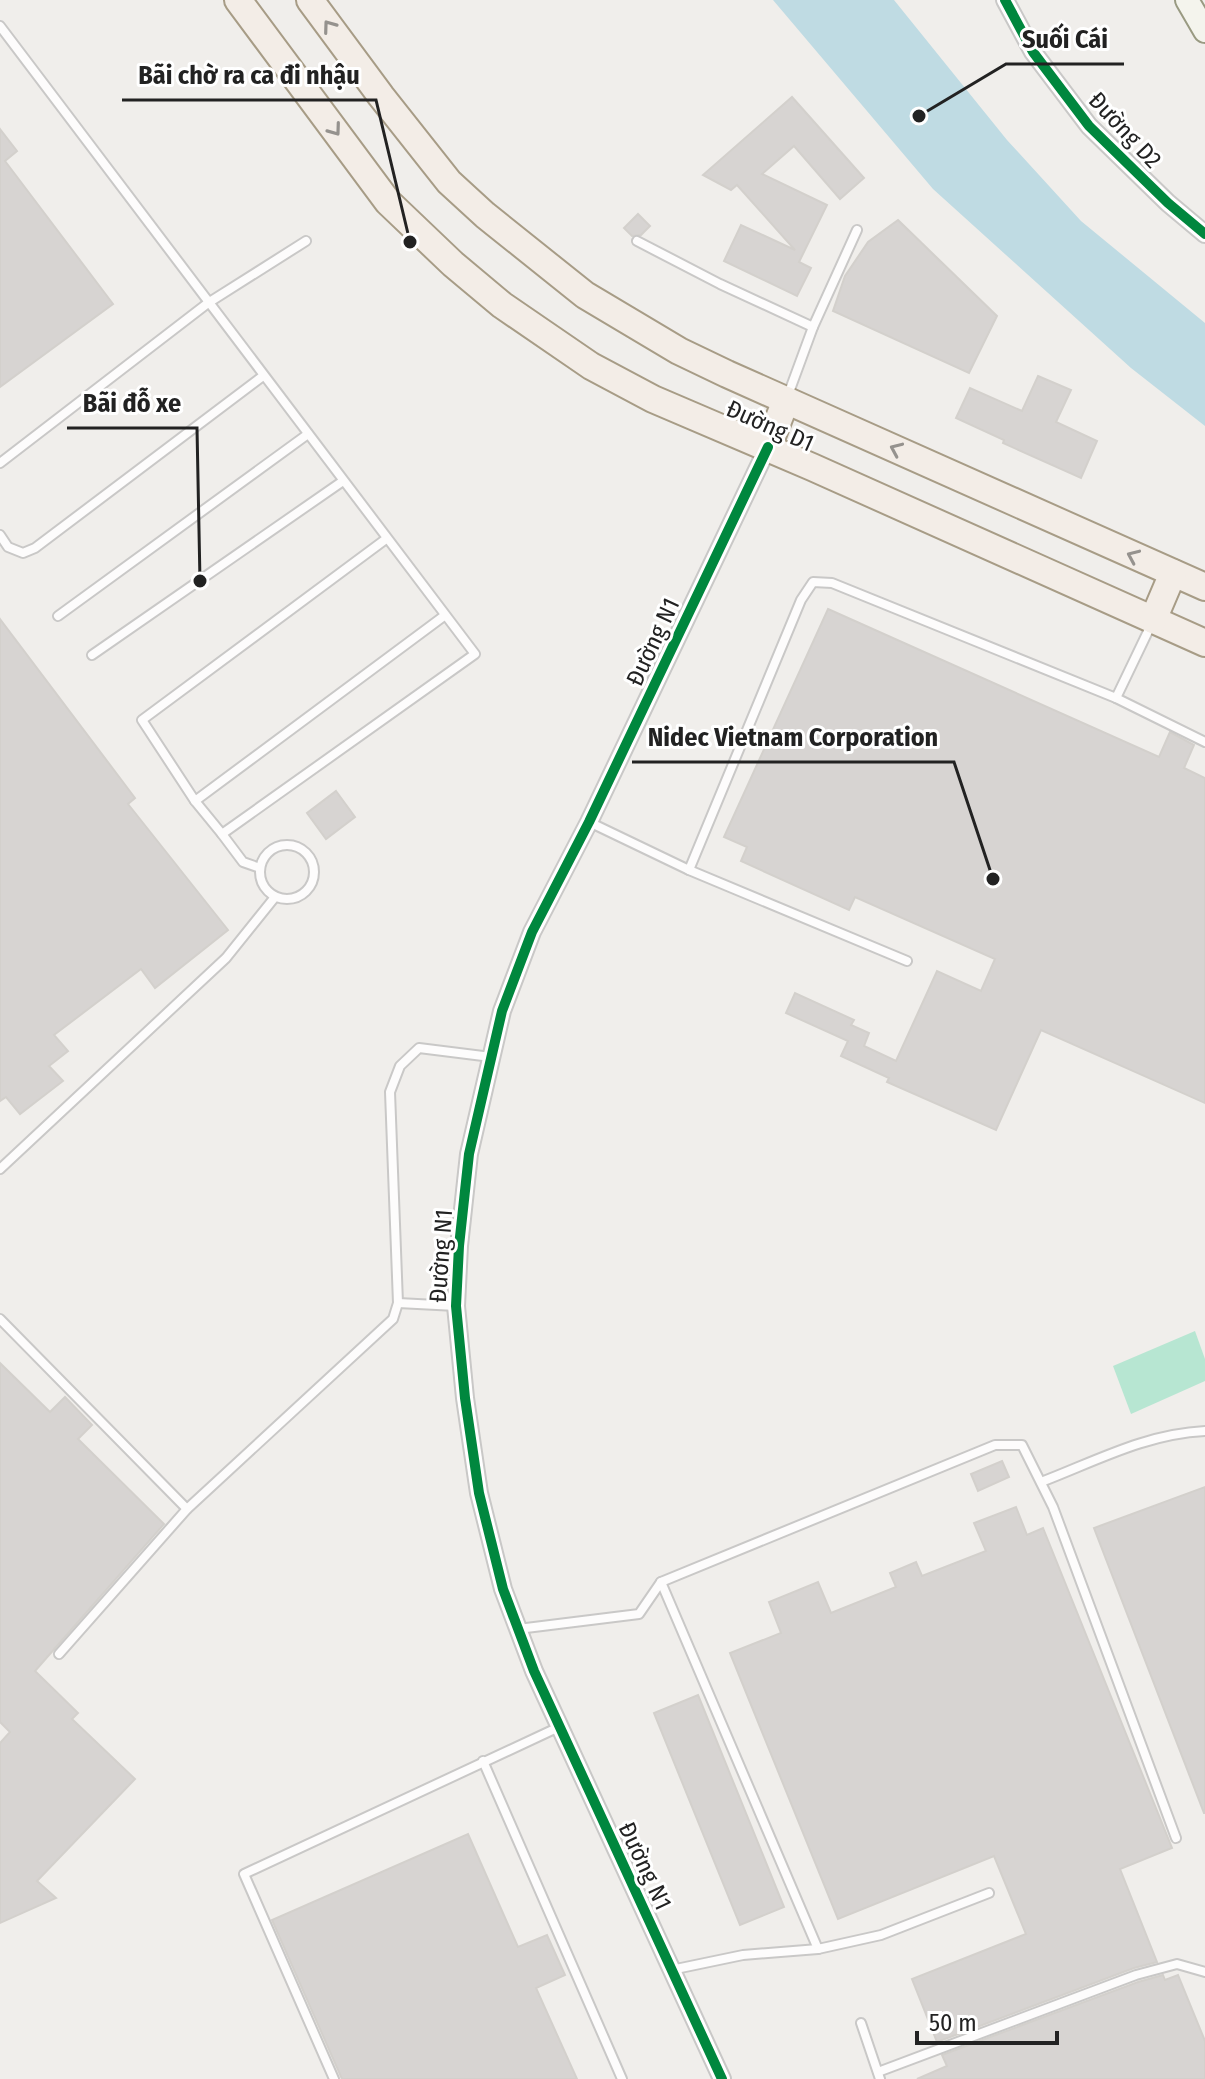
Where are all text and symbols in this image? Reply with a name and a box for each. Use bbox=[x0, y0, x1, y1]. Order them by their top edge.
callout: Suối Cái bbox=[1006, 14, 1124, 64]
one-way arrow bbox=[324, 20, 339, 34]
text: Suối Cái bbox=[1022, 23, 1108, 55]
callout: Bãi chờ ra ca đi nhậu bbox=[122, 50, 376, 100]
text: Bãi chờ ra ca đi nhậu bbox=[138, 60, 360, 91]
street label: Đường D2 bbox=[1083, 86, 1167, 174]
one-way arrow bbox=[325, 122, 339, 136]
callout: Bãi đỗ xe bbox=[67, 378, 197, 428]
text: Bãi đỗ xe bbox=[83, 387, 181, 419]
street label: Đường D1 bbox=[722, 394, 818, 458]
one-way arrow bbox=[890, 443, 905, 459]
one-way arrow bbox=[1127, 550, 1142, 566]
street label: Đường N1 bbox=[621, 594, 685, 690]
callout: Nidec Vietnam Corporation bbox=[632, 712, 954, 762]
text: Nidec Vietnam Corporation bbox=[648, 722, 938, 753]
street label: Đường N1 bbox=[424, 1208, 458, 1304]
street label: Đường N1 bbox=[613, 1818, 677, 1914]
scale bar bbox=[917, 1995, 1057, 2045]
text: 50 m bbox=[929, 2009, 977, 2037]

